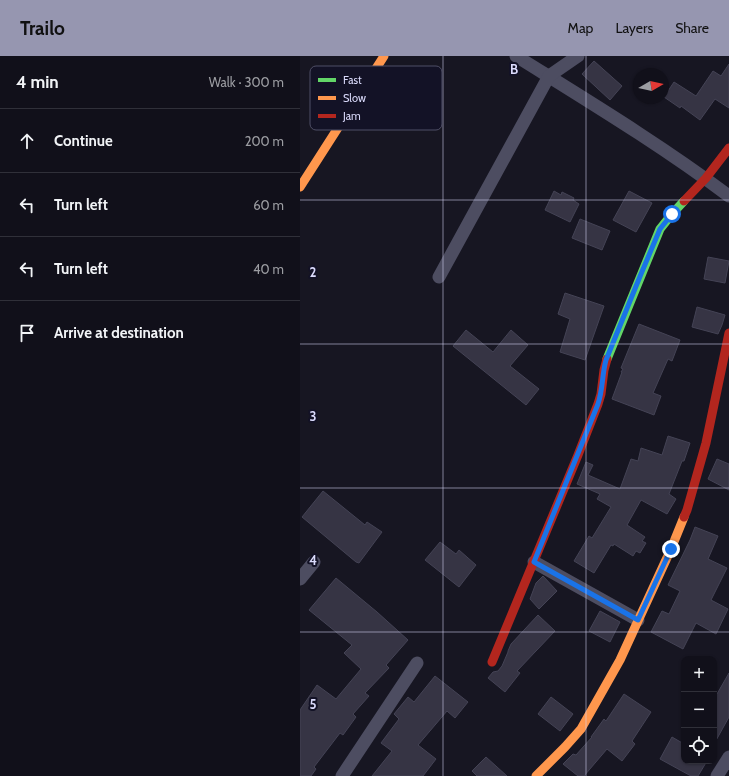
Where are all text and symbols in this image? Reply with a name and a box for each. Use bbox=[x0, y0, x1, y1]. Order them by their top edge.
text: Trailo bbox=[20, 17, 65, 40]
text: Map bbox=[568, 19, 593, 37]
text: Layers bbox=[615, 19, 653, 37]
text: Share bbox=[675, 19, 709, 37]
text: B bbox=[510, 61, 518, 77]
legend bbox=[310, 66, 442, 130]
north arrow bbox=[633, 68, 669, 104]
text: 4 min bbox=[16, 72, 59, 92]
text: Fast bbox=[343, 73, 362, 87]
text: Walk · 300 m bbox=[209, 74, 284, 90]
text: Slow bbox=[343, 91, 366, 105]
text: Jam bbox=[342, 109, 361, 123]
icon: ahead bbox=[16, 130, 38, 152]
text: Continue bbox=[54, 132, 113, 150]
text: 200 m bbox=[245, 133, 284, 149]
icon: left bbox=[16, 194, 38, 216]
text: Turn left bbox=[54, 196, 108, 214]
text: 60 m bbox=[253, 197, 284, 213]
route start bbox=[663, 205, 681, 223]
icon: left bbox=[16, 258, 38, 280]
text: Turn left bbox=[54, 260, 108, 278]
text: 40 m bbox=[253, 261, 284, 277]
text: 2 bbox=[310, 264, 317, 280]
icon: arrive bbox=[16, 322, 38, 344]
text: Arrive at destination bbox=[54, 324, 184, 342]
text: 3 bbox=[309, 408, 317, 424]
route end bbox=[662, 540, 680, 558]
text: 4 bbox=[309, 552, 317, 568]
map controls bbox=[681, 656, 717, 764]
button: + bbox=[681, 656, 717, 692]
button: − bbox=[681, 692, 717, 728]
text: 5 bbox=[310, 696, 317, 712]
button: locate bbox=[681, 728, 717, 764]

